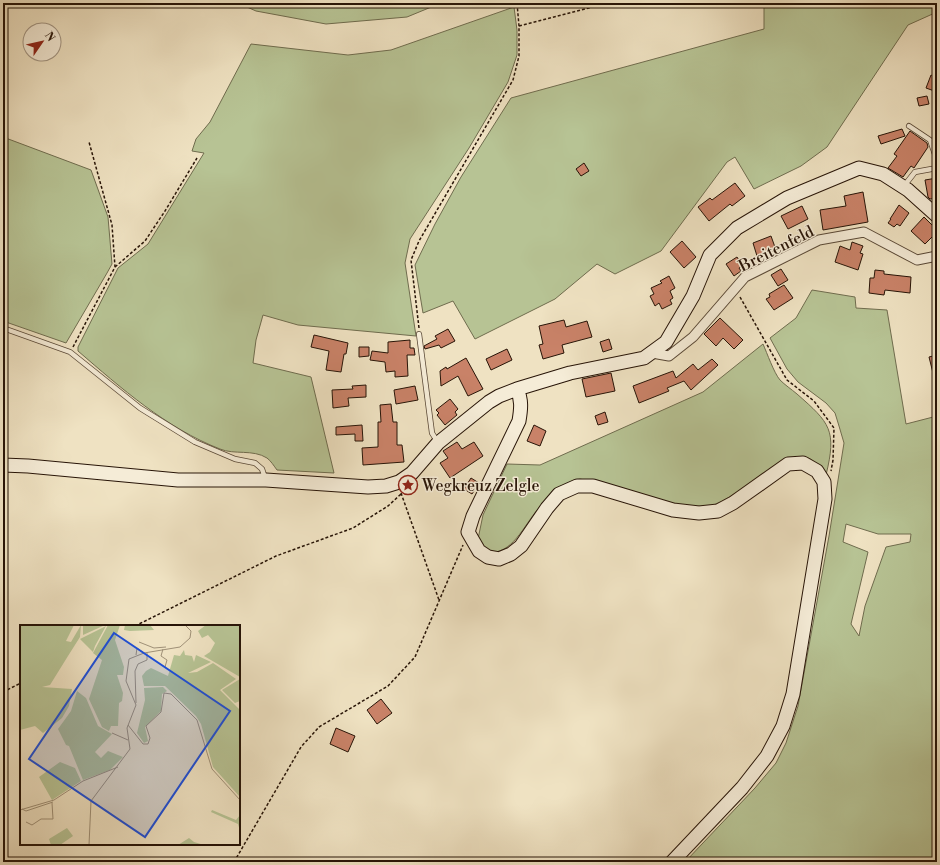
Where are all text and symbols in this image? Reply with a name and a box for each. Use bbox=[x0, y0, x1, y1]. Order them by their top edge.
north arrow bbox=[22, 22, 62, 62]
text: N bbox=[41, 29, 58, 45]
street label: Breitenfeld bbox=[735, 221, 817, 277]
place icon: Wegkreuz Zelgle bbox=[397, 474, 419, 496]
place label: Wegkreuz Zelgle bbox=[421, 476, 540, 496]
inset map bbox=[20, 625, 240, 845]

